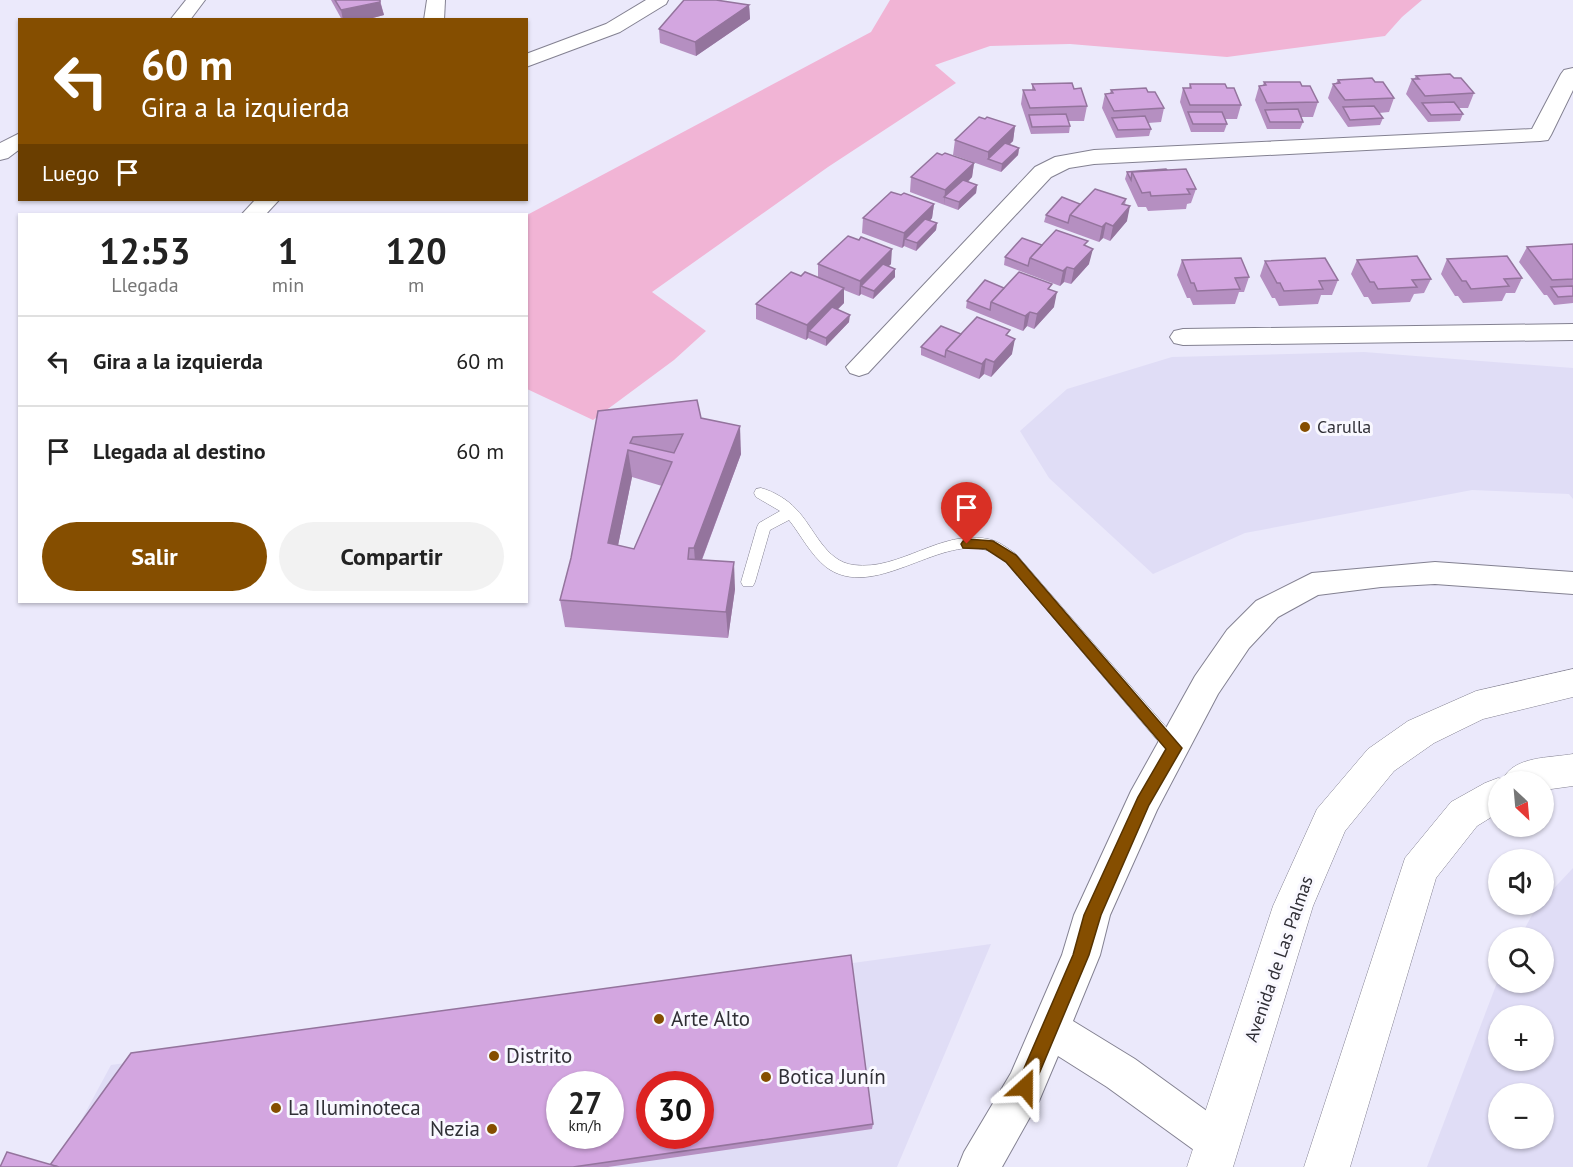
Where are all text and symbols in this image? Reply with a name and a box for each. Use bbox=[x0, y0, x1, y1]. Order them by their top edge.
text: 60 m bbox=[141, 37, 233, 92]
icon: left bbox=[42, 42, 120, 120]
text: Gira a la izquierda bbox=[141, 90, 350, 124]
icon: arrive bbox=[111, 156, 144, 189]
text: Luego bbox=[42, 159, 99, 187]
text: 12:53 bbox=[99, 227, 191, 274]
text: 1 bbox=[278, 227, 298, 274]
text: 120 bbox=[386, 227, 447, 274]
text: Llegada bbox=[111, 272, 179, 298]
text: min bbox=[272, 272, 304, 298]
text: m bbox=[408, 272, 424, 298]
icon: left bbox=[42, 345, 75, 378]
text: Gira a la izquierda bbox=[93, 347, 263, 375]
text: 60 m bbox=[456, 347, 504, 375]
place label: Carulla bbox=[1317, 415, 1371, 438]
marker: Carulla bbox=[1298, 420, 1312, 434]
icon: arrive bbox=[42, 435, 75, 468]
text: Llegada al destino bbox=[93, 437, 266, 465]
text: 60 m bbox=[456, 437, 504, 465]
pin bbox=[941, 482, 992, 544]
icon: arrive bbox=[950, 491, 983, 524]
button: Salir bbox=[42, 522, 267, 591]
button: Compartir bbox=[279, 522, 504, 591]
north arrow bbox=[1488, 771, 1554, 837]
map controls bbox=[1488, 771, 1554, 1149]
button: sound bbox=[1488, 849, 1554, 915]
street label: Avenida de Las Palmas bbox=[1239, 873, 1318, 1045]
button: search bbox=[1488, 927, 1554, 993]
place label: Arte Alto bbox=[671, 1005, 750, 1032]
button: + bbox=[1488, 1005, 1554, 1071]
marker: Arte Alto bbox=[652, 1012, 666, 1026]
place label: Distrito bbox=[506, 1042, 572, 1069]
marker: Distrito bbox=[487, 1049, 501, 1063]
position arrow bbox=[993, 1055, 1057, 1119]
place label: Botica Junín bbox=[778, 1063, 886, 1090]
marker: Botica Junín bbox=[759, 1070, 773, 1084]
speed limit sign: 30 bbox=[636, 1071, 714, 1149]
text: 27 bbox=[568, 1083, 602, 1122]
button: − bbox=[1488, 1083, 1554, 1149]
place label: La Iluminoteca bbox=[288, 1094, 421, 1121]
marker: La Iluminoteca bbox=[269, 1101, 283, 1115]
place label: Nezia bbox=[430, 1115, 480, 1142]
text: km/h bbox=[569, 1116, 601, 1135]
marker: Nezia bbox=[485, 1122, 499, 1136]

